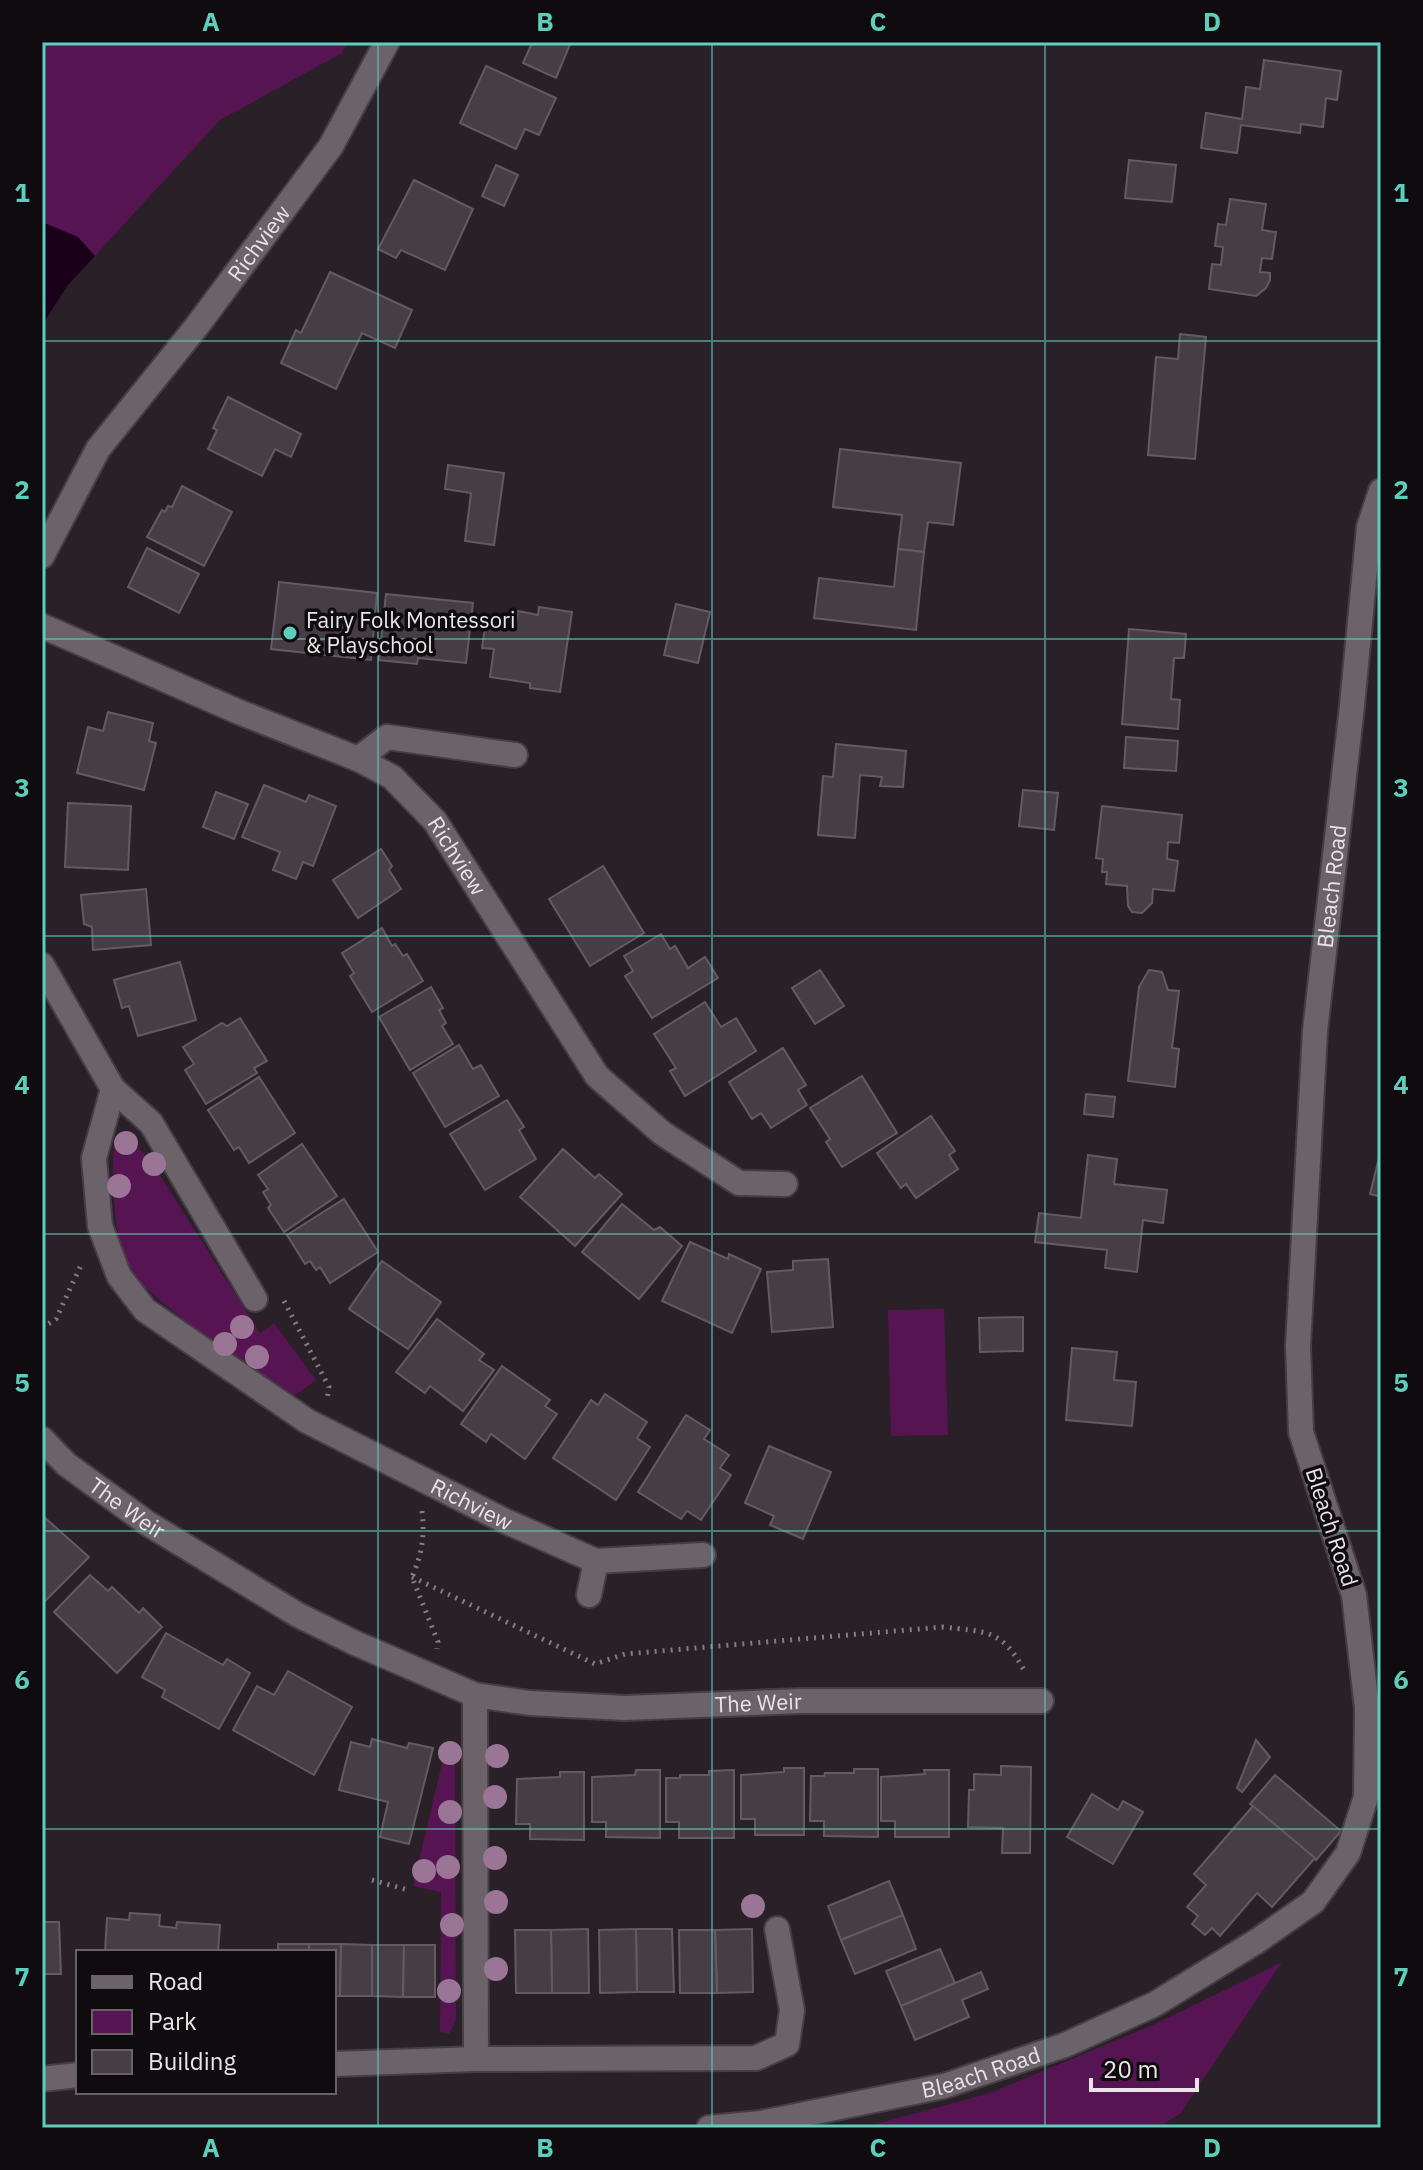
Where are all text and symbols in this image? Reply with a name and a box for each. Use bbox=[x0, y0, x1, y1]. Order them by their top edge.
text: A bbox=[202, 4, 220, 38]
text: B bbox=[536, 4, 554, 38]
text: C bbox=[870, 4, 887, 38]
text: D bbox=[1203, 4, 1221, 38]
text: 1 bbox=[14, 175, 30, 209]
text: 1 bbox=[1393, 175, 1409, 209]
street label: Richview bbox=[220, 199, 296, 287]
text: 2 bbox=[14, 472, 30, 506]
text: 2 bbox=[1393, 472, 1409, 506]
place label: Fairy Folk Montessori & Playschool bbox=[306, 605, 516, 659]
marker: Fairy Folk Montessori & Playschool bbox=[281, 624, 299, 642]
text: 3 bbox=[14, 770, 30, 804]
text: 3 bbox=[1393, 770, 1409, 804]
street label: Richview bbox=[422, 810, 493, 901]
street label: Bleach Road bbox=[1310, 823, 1352, 949]
text: 4 bbox=[14, 1067, 30, 1101]
text: 4 bbox=[1393, 1067, 1409, 1101]
text: 5 bbox=[14, 1365, 30, 1399]
text: 5 bbox=[1393, 1365, 1409, 1399]
street label: Bleach Road bbox=[1300, 1464, 1365, 1590]
street label: The Weir bbox=[83, 1471, 171, 1545]
street label: Richview bbox=[426, 1471, 518, 1537]
text: 6 bbox=[14, 1662, 30, 1696]
text: 6 bbox=[1393, 1662, 1409, 1696]
street label: The Weir bbox=[714, 1686, 802, 1718]
legend bbox=[76, 1950, 336, 2094]
text: 7 bbox=[14, 1959, 30, 1993]
text: 7 bbox=[1393, 1959, 1409, 1993]
text: Road bbox=[148, 1965, 203, 1997]
text: Park bbox=[148, 2005, 197, 2037]
street label: Bleach Road bbox=[919, 2039, 1044, 2104]
scale bar bbox=[1091, 2042, 1197, 2092]
text: Building bbox=[148, 2045, 236, 2077]
text: 20 m bbox=[1103, 2053, 1158, 2085]
text: A bbox=[202, 2130, 220, 2164]
text: B bbox=[536, 2130, 554, 2164]
text: C bbox=[870, 2130, 887, 2164]
text: D bbox=[1203, 2130, 1221, 2164]

